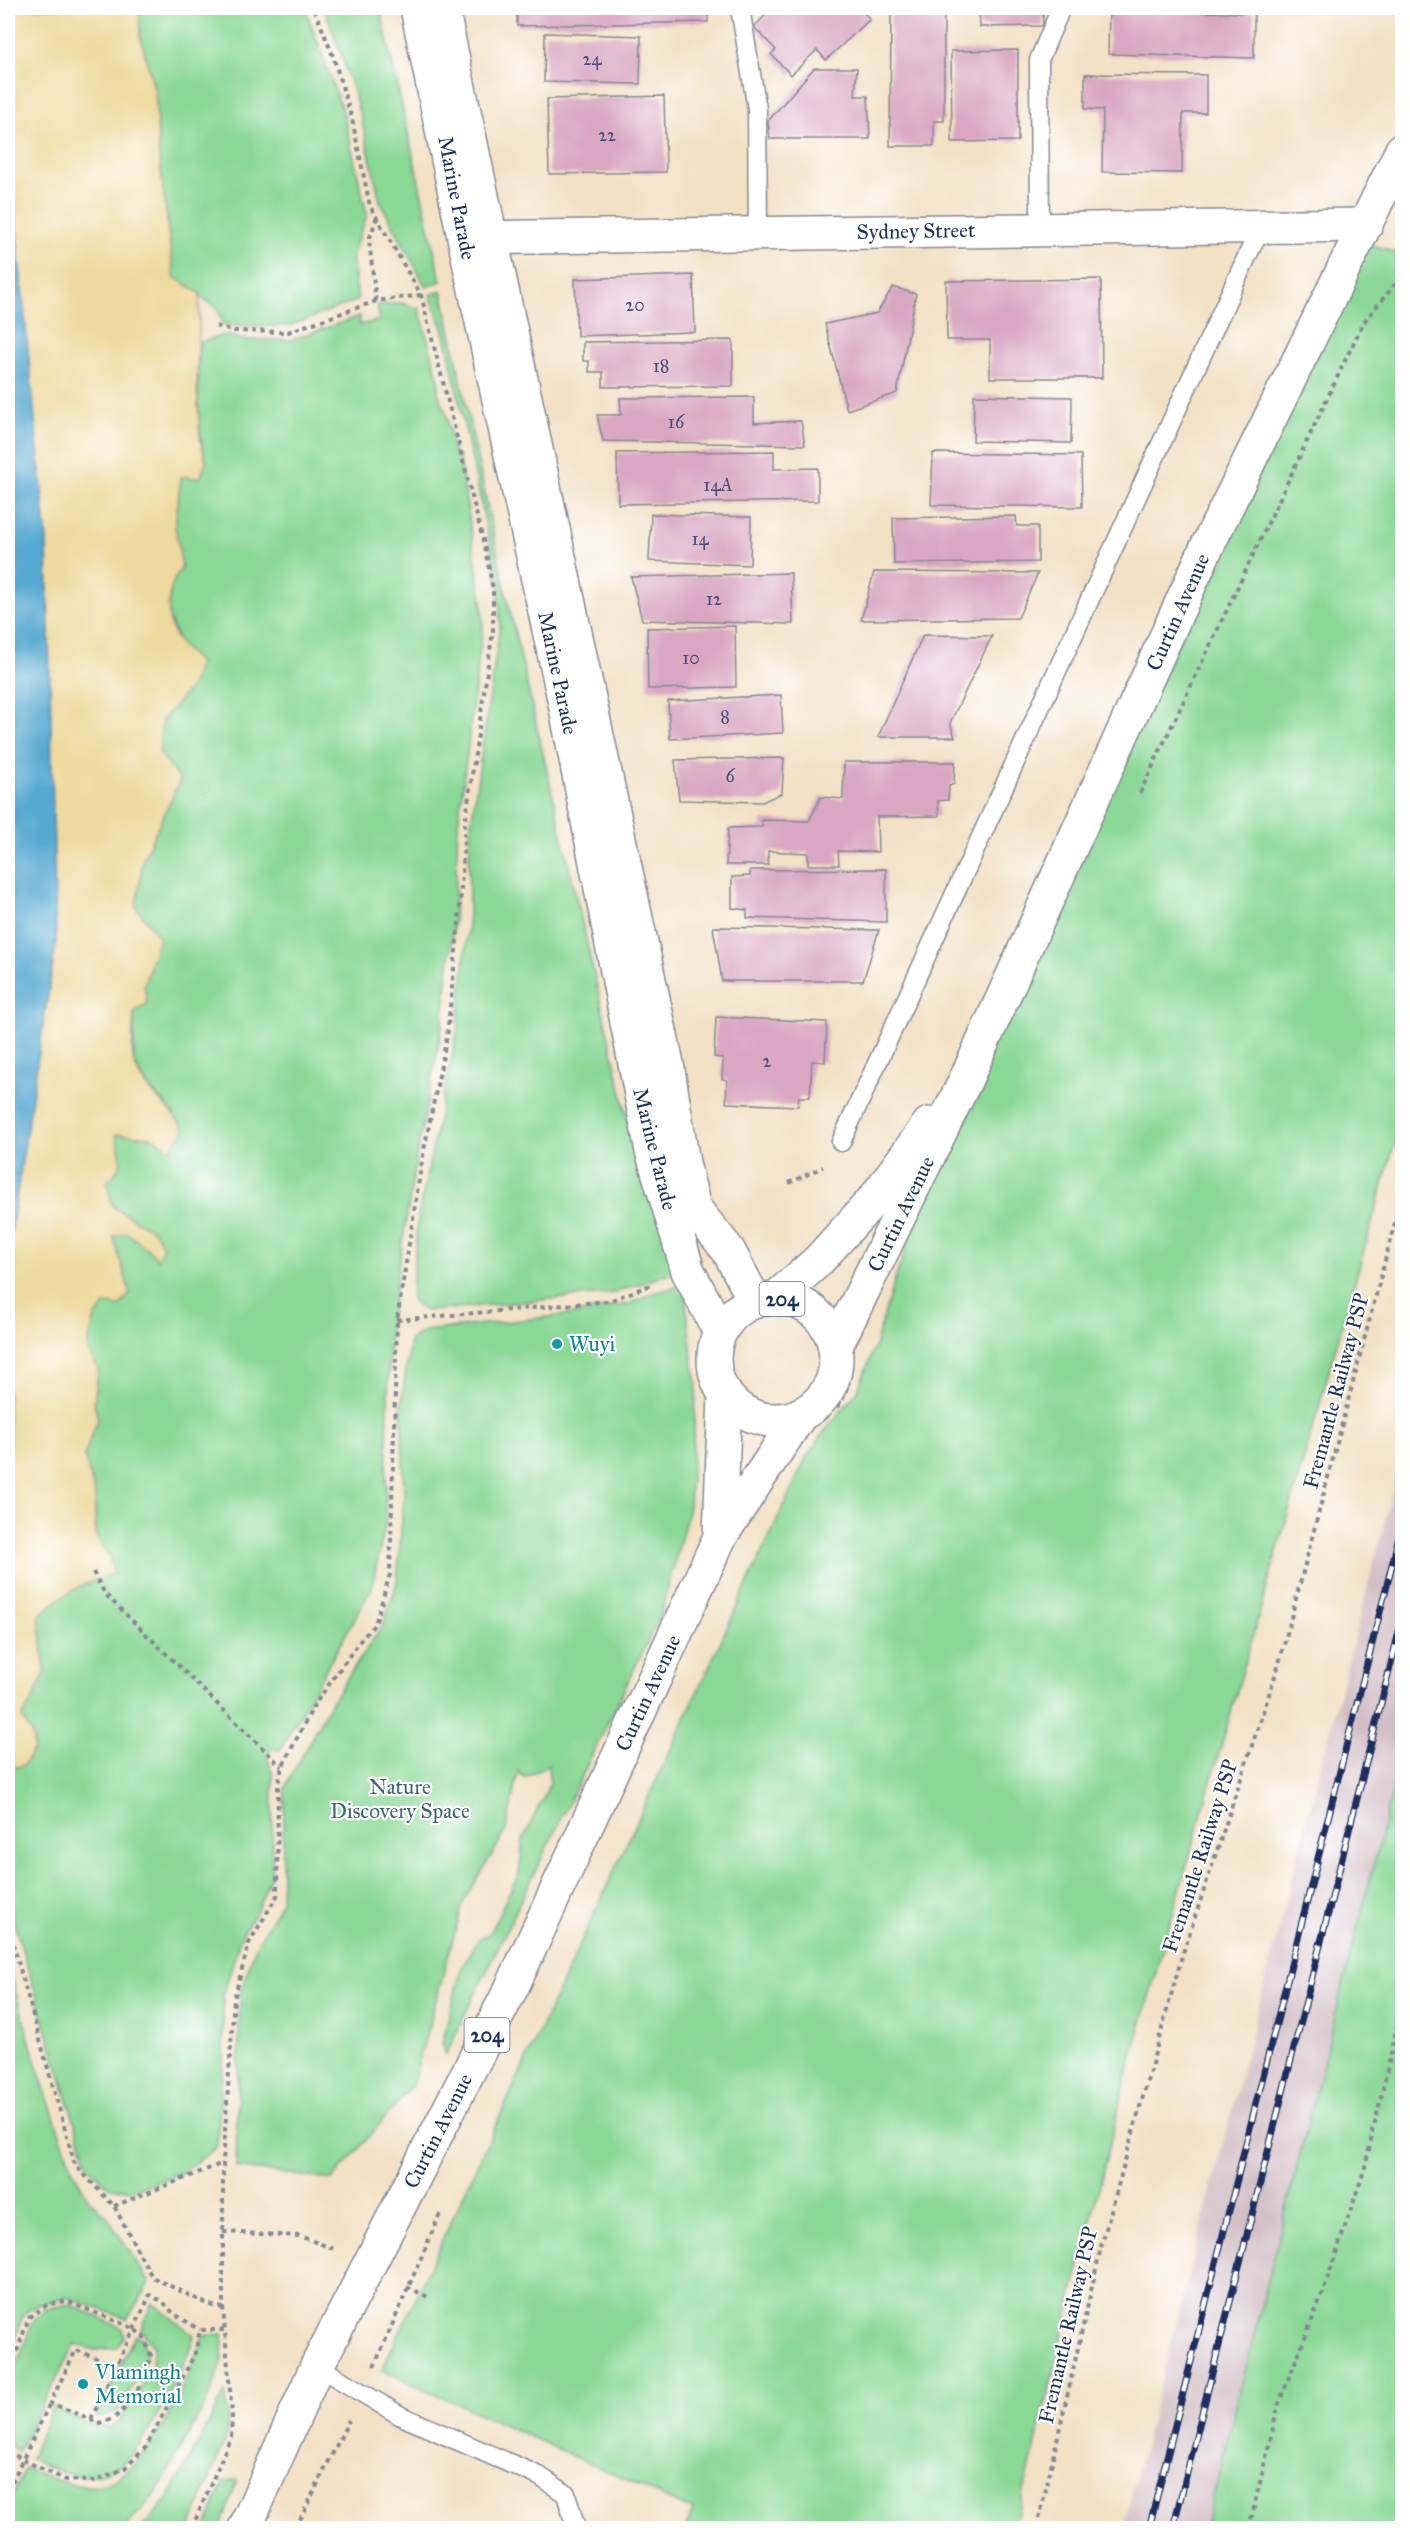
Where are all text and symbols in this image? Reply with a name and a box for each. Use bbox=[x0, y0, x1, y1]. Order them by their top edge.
house number: 24 bbox=[583, 48, 602, 70]
house number: 22 bbox=[598, 124, 616, 146]
street label: Marine Parade bbox=[432, 134, 482, 262]
street label: Sydney Street bbox=[856, 217, 976, 245]
house number: 20 bbox=[625, 294, 645, 316]
house number: 18 bbox=[653, 355, 669, 377]
house number: 16 bbox=[668, 411, 685, 433]
house number: 14A bbox=[703, 474, 733, 496]
house number: 14 bbox=[691, 528, 710, 550]
street label: Curtin Avenue bbox=[1141, 549, 1216, 675]
house number: 12 bbox=[706, 588, 722, 610]
street label: Marine Parade bbox=[532, 609, 584, 737]
house number: 10 bbox=[682, 647, 700, 669]
house number: 8 bbox=[720, 706, 730, 728]
house number: 6 bbox=[725, 765, 735, 787]
house number: 2 bbox=[763, 1050, 772, 1072]
street label: Marine Parade bbox=[627, 1085, 683, 1213]
street label: Curtin Avenue bbox=[862, 1152, 940, 1276]
road number: 204 bbox=[760, 1282, 804, 1316]
street label: Fremantle Railway PSP bbox=[1297, 1290, 1375, 1492]
place label: Wuyi bbox=[569, 1331, 615, 1357]
marker: Wuyi bbox=[550, 1337, 564, 1351]
street label: Curtin Avenue bbox=[610, 1630, 686, 1755]
street label: Fremantle Railway PSP bbox=[1157, 1756, 1243, 1956]
park label: Nature Discovery Space bbox=[330, 1774, 470, 1824]
road number: 204 bbox=[464, 2018, 510, 2052]
street label: Curtin Avenue bbox=[398, 2069, 478, 2193]
street label: Fremantle Railway PSP bbox=[1033, 2224, 1103, 2426]
place label: Vlamingh Memorial bbox=[94, 2359, 182, 2409]
marker: Vlamingh Memorial bbox=[76, 2377, 90, 2391]

